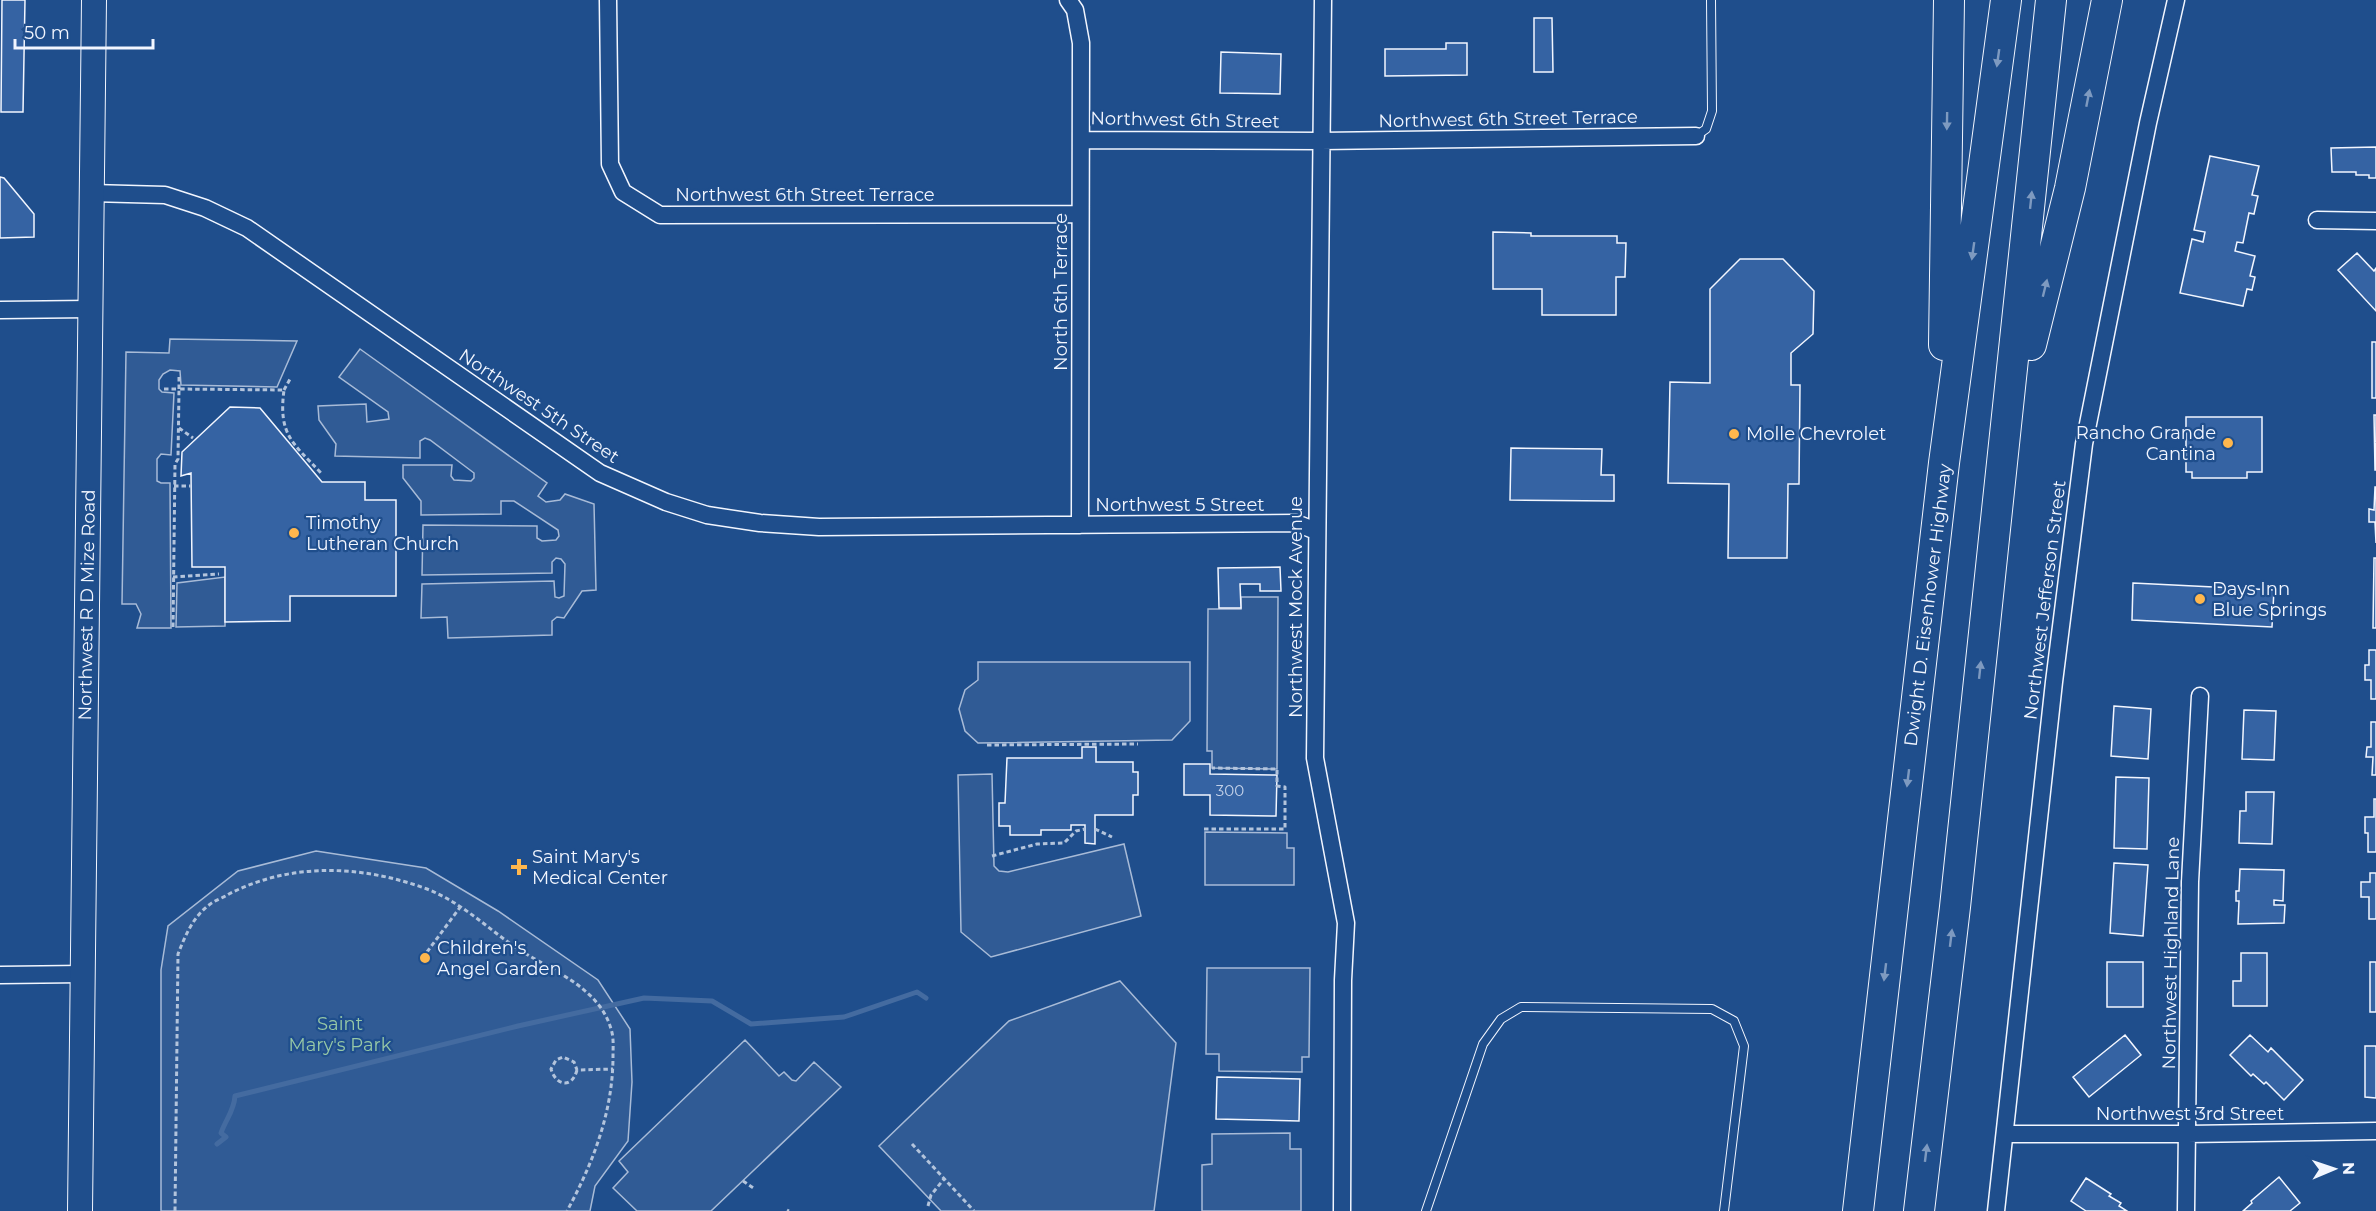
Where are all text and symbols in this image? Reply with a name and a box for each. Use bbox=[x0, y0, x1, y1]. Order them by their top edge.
scale bar bbox=[15, 12, 153, 50]
text: 50 m bbox=[24, 22, 70, 44]
one-way arrow bbox=[1994, 49, 2003, 68]
one-way arrow bbox=[2084, 88, 2093, 107]
street label: Northwest 6th Street Terrace bbox=[1378, 106, 1638, 132]
street label: Northwest 6th Street bbox=[1090, 107, 1280, 133]
one-way arrow bbox=[1942, 112, 1952, 131]
street label: Northwest 6th Street Terrace bbox=[675, 184, 935, 206]
one-way arrow bbox=[2027, 191, 2036, 210]
street label: North 6th Terrace bbox=[1050, 213, 1072, 371]
one-way arrow bbox=[1968, 242, 1977, 261]
one-way arrow bbox=[2041, 279, 2051, 297]
street label: Northwest 5th Street bbox=[455, 344, 623, 468]
place label: Rancho Grande Cantina bbox=[2076, 422, 2216, 465]
place label: Molle Chevrolet bbox=[1746, 423, 1886, 445]
marker: Molle Chevrolet bbox=[1727, 427, 1741, 441]
marker: Rancho Grande Cantina bbox=[2221, 436, 2235, 450]
street label: Dwight D. Eisenhower Highway bbox=[1900, 462, 1956, 748]
street label: Northwest Jefferson Street bbox=[2019, 479, 2071, 721]
street label: Northwest R D Mize Road bbox=[74, 489, 100, 721]
street label: Northwest 5 Street bbox=[1095, 494, 1265, 516]
street label: Northwest Mock Avenue bbox=[1285, 496, 1307, 718]
place label: Timothy Lutheran Church bbox=[306, 512, 459, 555]
marker: Timothy Lutheran Church bbox=[287, 526, 301, 540]
place label: Days Inn Blue Springs bbox=[2212, 578, 2327, 621]
marker: Days Inn Blue Springs bbox=[2193, 592, 2207, 606]
one-way arrow bbox=[1975, 660, 1985, 679]
one-way arrow bbox=[1903, 769, 1913, 788]
house number: 300 bbox=[1216, 781, 1244, 800]
street label: Northwest Highland Lane bbox=[2158, 836, 2184, 1070]
place label: Saint Mary's Medical Center bbox=[532, 846, 668, 889]
marker: Saint Mary's Medical Center bbox=[510, 858, 528, 876]
one-way arrow bbox=[1947, 929, 1956, 948]
place label: Children's Angel Garden bbox=[437, 937, 562, 980]
marker: Children's Angel Garden bbox=[418, 951, 432, 965]
one-way arrow bbox=[1881, 963, 1890, 982]
park label: Saint Mary's Park bbox=[289, 1013, 392, 1056]
street label: Northwest 3rd Street bbox=[2096, 1103, 2284, 1125]
north arrow bbox=[2304, 1139, 2364, 1199]
one-way arrow bbox=[1921, 1143, 1930, 1162]
text: N bbox=[2339, 1162, 2358, 1175]

